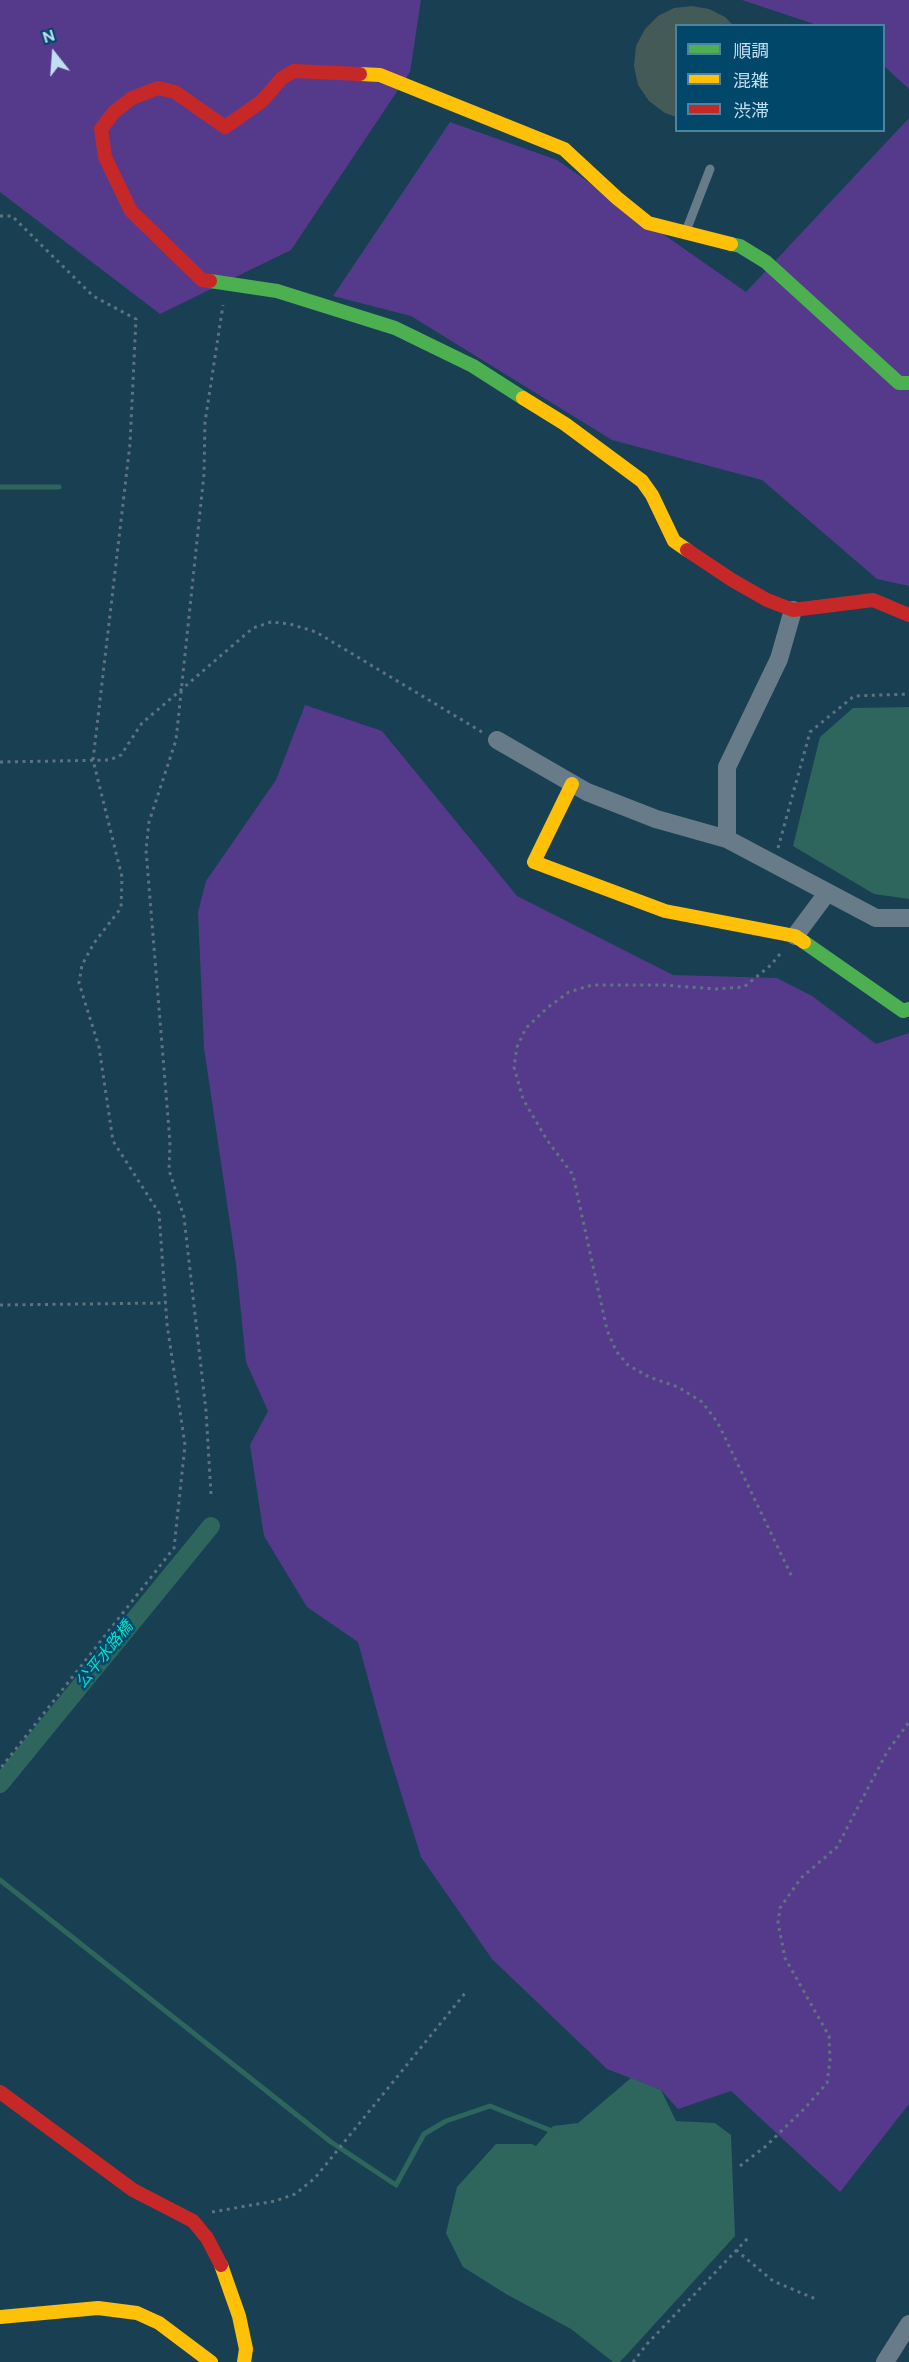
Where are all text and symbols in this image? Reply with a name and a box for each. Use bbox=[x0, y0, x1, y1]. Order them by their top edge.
north arrow bbox=[24, 24, 84, 84]
legend bbox=[675, 24, 885, 132]
text: N bbox=[40, 25, 57, 48]
text: 順調 bbox=[733, 39, 769, 63]
text: 混雑 bbox=[733, 69, 769, 93]
text: 渋滞 bbox=[733, 99, 769, 123]
water label: 公平水路橋 bbox=[72, 1618, 138, 1692]

